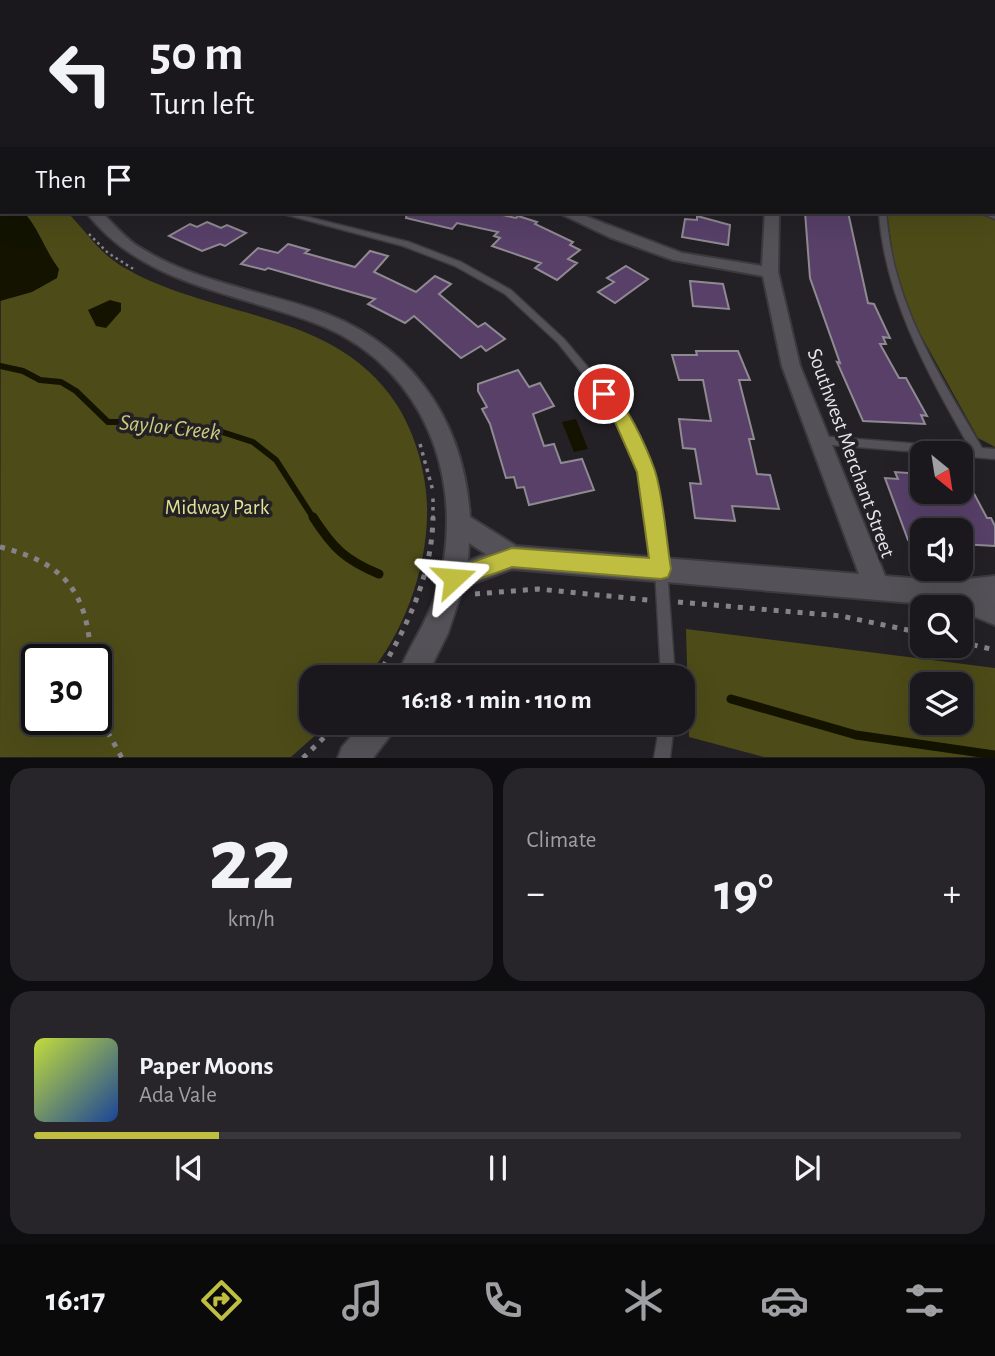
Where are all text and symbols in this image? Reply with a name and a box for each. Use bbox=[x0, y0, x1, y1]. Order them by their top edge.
icon: left bbox=[35, 28, 126, 119]
text: 50 m bbox=[150, 30, 244, 79]
text: Turn left bbox=[150, 88, 254, 120]
icon: arrive bbox=[100, 161, 138, 199]
text: Then bbox=[35, 167, 86, 193]
street label: Southwest Merchant Street bbox=[803, 346, 899, 561]
pin bbox=[574, 364, 634, 424]
icon: arrive bbox=[585, 375, 623, 413]
water label: Saylor Creek bbox=[118, 411, 222, 445]
north arrow bbox=[910, 441, 973, 504]
map controls bbox=[910, 441, 973, 735]
park label: Midway Park bbox=[165, 497, 270, 518]
button: sound bbox=[910, 518, 973, 581]
position arrow bbox=[417, 541, 491, 615]
button: search bbox=[910, 595, 973, 658]
speed limit sign: 30 bbox=[21, 644, 112, 735]
button: layers bbox=[910, 672, 973, 735]
text: 16:18 · 1 min · 110 m bbox=[402, 687, 592, 713]
text: 22 bbox=[208, 815, 294, 906]
text: Climate bbox=[527, 829, 596, 852]
text: 19° bbox=[714, 867, 773, 919]
text: − bbox=[527, 875, 545, 913]
text: + bbox=[943, 875, 961, 913]
text: km/h bbox=[228, 908, 275, 931]
text: Paper Moons bbox=[139, 1053, 274, 1079]
text: Ada Vale bbox=[139, 1084, 217, 1107]
icon: previous bbox=[170, 1149, 208, 1187]
icon: pause bbox=[479, 1149, 517, 1187]
icon: next bbox=[788, 1149, 826, 1187]
icon: directions bbox=[197, 1276, 246, 1325]
icon: music bbox=[338, 1276, 387, 1325]
icon: phone bbox=[478, 1276, 527, 1325]
icon: climate bbox=[619, 1276, 668, 1325]
icon: car bbox=[760, 1276, 809, 1325]
icon: filters bbox=[900, 1276, 949, 1325]
text: 16:17 bbox=[46, 1284, 105, 1316]

